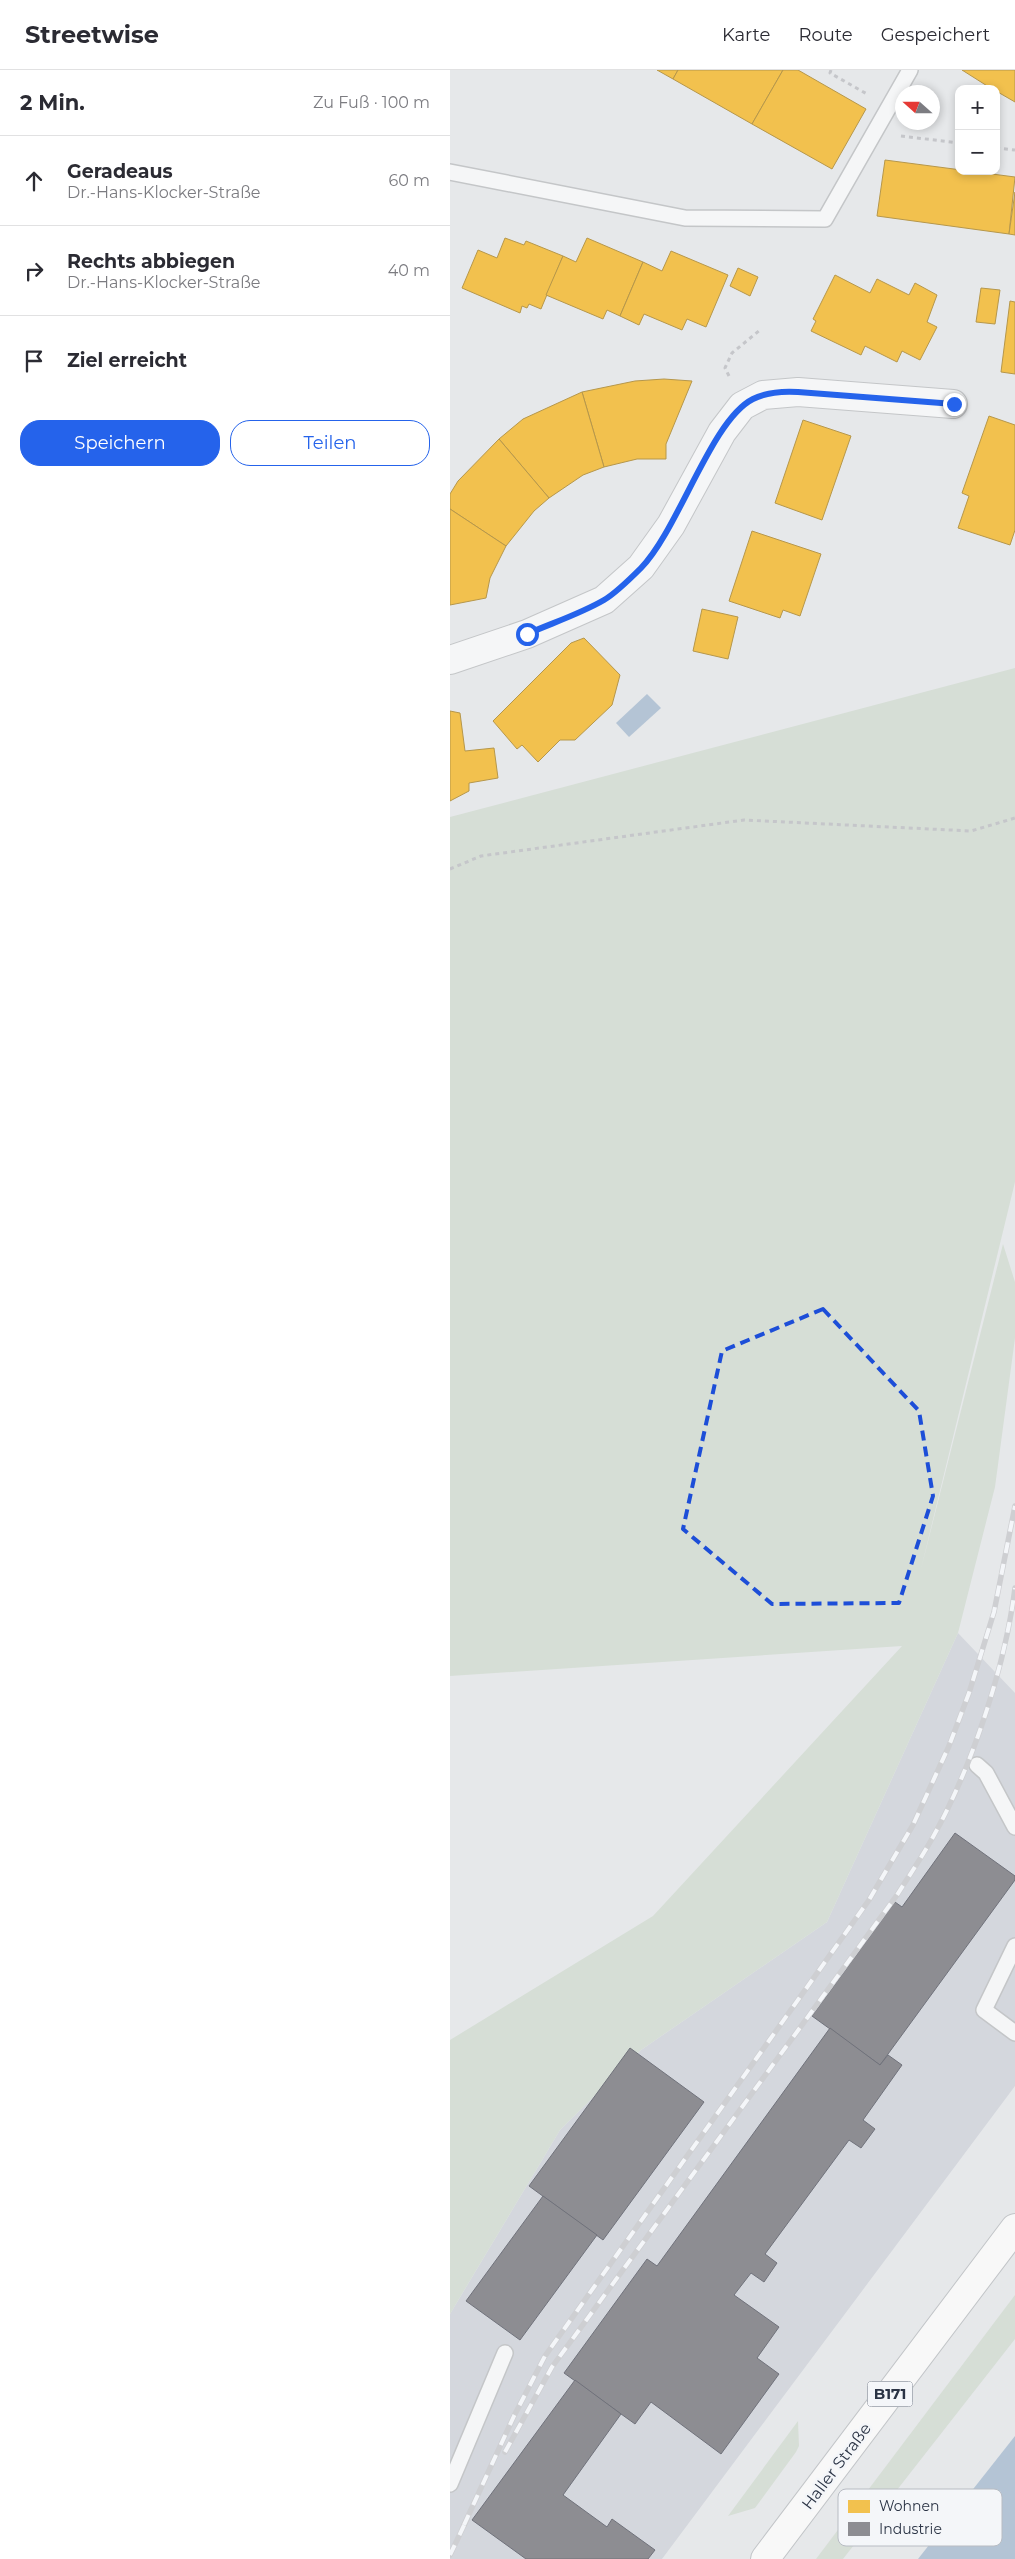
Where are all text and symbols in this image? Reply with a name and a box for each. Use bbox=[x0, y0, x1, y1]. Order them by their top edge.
text: Streetwise bbox=[25, 20, 159, 49]
text: Karte bbox=[722, 24, 770, 46]
text: Route bbox=[798, 24, 853, 46]
text: Gespeichert bbox=[881, 24, 990, 46]
north arrow bbox=[895, 85, 940, 130]
map controls bbox=[955, 85, 1000, 175]
button: + bbox=[955, 85, 1000, 130]
text: 2 Min. bbox=[20, 90, 85, 115]
text: Zu Fuß · 100 m bbox=[313, 93, 430, 112]
button: − bbox=[955, 130, 1000, 175]
text: Geradeaus bbox=[67, 160, 173, 183]
icon: ahead bbox=[20, 167, 48, 195]
text: 60 m bbox=[388, 171, 430, 190]
text: Dr.-Hans-Klocker-Straße bbox=[67, 183, 261, 202]
text: Rechts abbiegen bbox=[67, 250, 235, 273]
icon: right bbox=[20, 257, 48, 285]
text: 40 m bbox=[388, 261, 430, 280]
text: Dr.-Hans-Klocker-Straße bbox=[67, 273, 261, 292]
icon: arrive bbox=[20, 347, 48, 375]
text: Ziel erreicht bbox=[67, 349, 187, 372]
route end bbox=[943, 393, 966, 416]
button: Speichern bbox=[20, 420, 220, 466]
button: Teilen bbox=[230, 420, 430, 466]
route start bbox=[516, 623, 539, 646]
road number: B171 bbox=[868, 2382, 912, 2406]
street label: Haller Straße bbox=[798, 2419, 875, 2513]
legend bbox=[838, 2489, 1002, 2546]
text: Wohnen bbox=[879, 2497, 939, 2515]
text: Industrie bbox=[879, 2520, 942, 2538]

